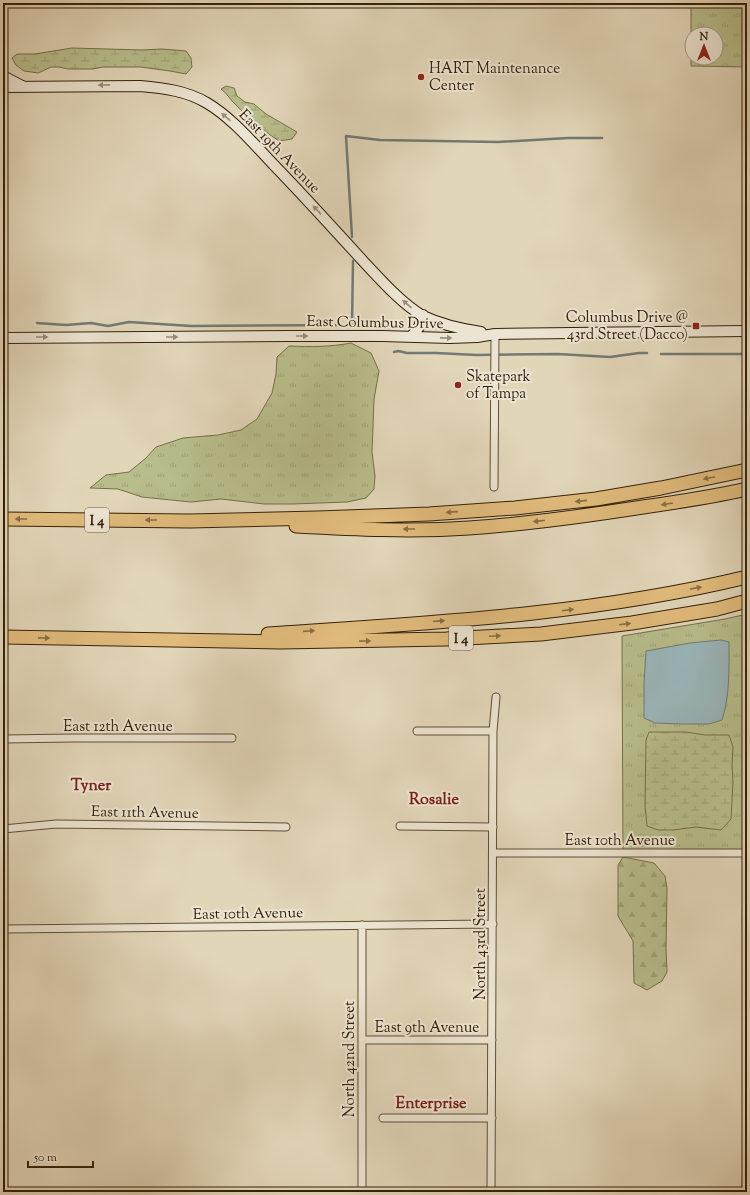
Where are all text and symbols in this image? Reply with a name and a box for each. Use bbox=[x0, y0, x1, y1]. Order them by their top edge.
north arrow bbox=[684, 26, 724, 66]
text: N bbox=[699, 29, 709, 45]
place label: HART Maintenance Center bbox=[429, 59, 560, 97]
marker: HART Maintenance Center bbox=[416, 72, 426, 82]
one-way arrow bbox=[97, 82, 110, 88]
street label: East 19th Avenue bbox=[233, 105, 325, 199]
one-way arrow bbox=[221, 113, 232, 122]
one-way arrow bbox=[312, 205, 321, 216]
one-way arrow bbox=[402, 299, 412, 308]
place label: Columbus Drive @ 43rd Street (Dacco) bbox=[566, 308, 688, 346]
street label: East Columbus Drive bbox=[306, 312, 444, 335]
marker: Columbus Drive @ 43rd Street (Dacco) bbox=[691, 321, 701, 331]
one-way arrow bbox=[296, 333, 309, 339]
one-way arrow bbox=[36, 334, 49, 340]
one-way arrow bbox=[166, 334, 179, 340]
one-way arrow bbox=[440, 335, 453, 341]
place label: Skatepark of Tampa bbox=[466, 367, 531, 405]
marker: Skatepark of Tampa bbox=[453, 380, 463, 390]
one-way arrow bbox=[703, 475, 715, 481]
one-way arrow bbox=[575, 498, 587, 504]
one-way arrow bbox=[661, 501, 673, 507]
road number: I 4 bbox=[85, 508, 109, 532]
one-way arrow bbox=[445, 509, 458, 515]
one-way arrow bbox=[14, 516, 27, 522]
one-way arrow bbox=[144, 517, 157, 523]
one-way arrow bbox=[532, 518, 545, 525]
one-way arrow bbox=[402, 526, 415, 532]
one-way arrow bbox=[690, 585, 702, 591]
one-way arrow bbox=[562, 606, 574, 613]
one-way arrow bbox=[433, 618, 445, 625]
one-way arrow bbox=[619, 621, 631, 627]
road number: I 4 bbox=[449, 626, 473, 650]
one-way arrow bbox=[303, 627, 315, 634]
one-way arrow bbox=[489, 633, 501, 640]
one-way arrow bbox=[38, 634, 50, 641]
one-way arrow bbox=[359, 638, 372, 644]
street label: East 12th Avenue bbox=[63, 717, 173, 738]
district label: Tyner bbox=[71, 775, 112, 798]
district label: Rosalie bbox=[409, 789, 459, 812]
street label: East 11th Avenue bbox=[91, 802, 199, 825]
street label: East 10th Avenue bbox=[565, 831, 675, 852]
street label: North 43rd Street bbox=[471, 888, 492, 1000]
street label: East 10th Avenue bbox=[193, 903, 303, 926]
street label: North 42nd Street bbox=[340, 1001, 361, 1117]
street label: East 9th Avenue bbox=[375, 1018, 479, 1039]
district label: Enterprise bbox=[395, 1093, 467, 1116]
scale bar bbox=[28, 1143, 93, 1169]
text: 50 m bbox=[33, 1149, 57, 1167]

